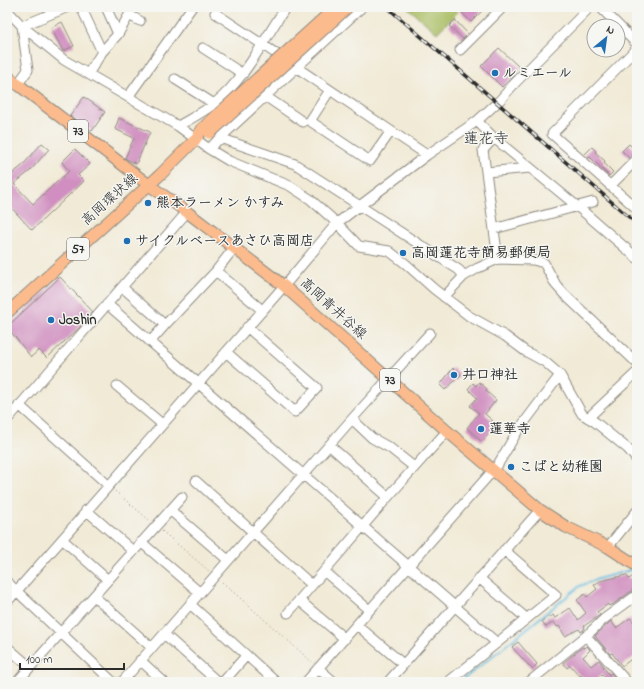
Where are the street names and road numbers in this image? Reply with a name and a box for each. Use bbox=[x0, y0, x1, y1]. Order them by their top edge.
road number: 73 bbox=[68, 120, 88, 142]
street label: 高岡環状線 bbox=[77, 169, 143, 231]
road number: 57 bbox=[67, 238, 89, 260]
street label: 高岡青井谷線 bbox=[295, 273, 371, 345]
road number: 73 bbox=[380, 369, 400, 391]

